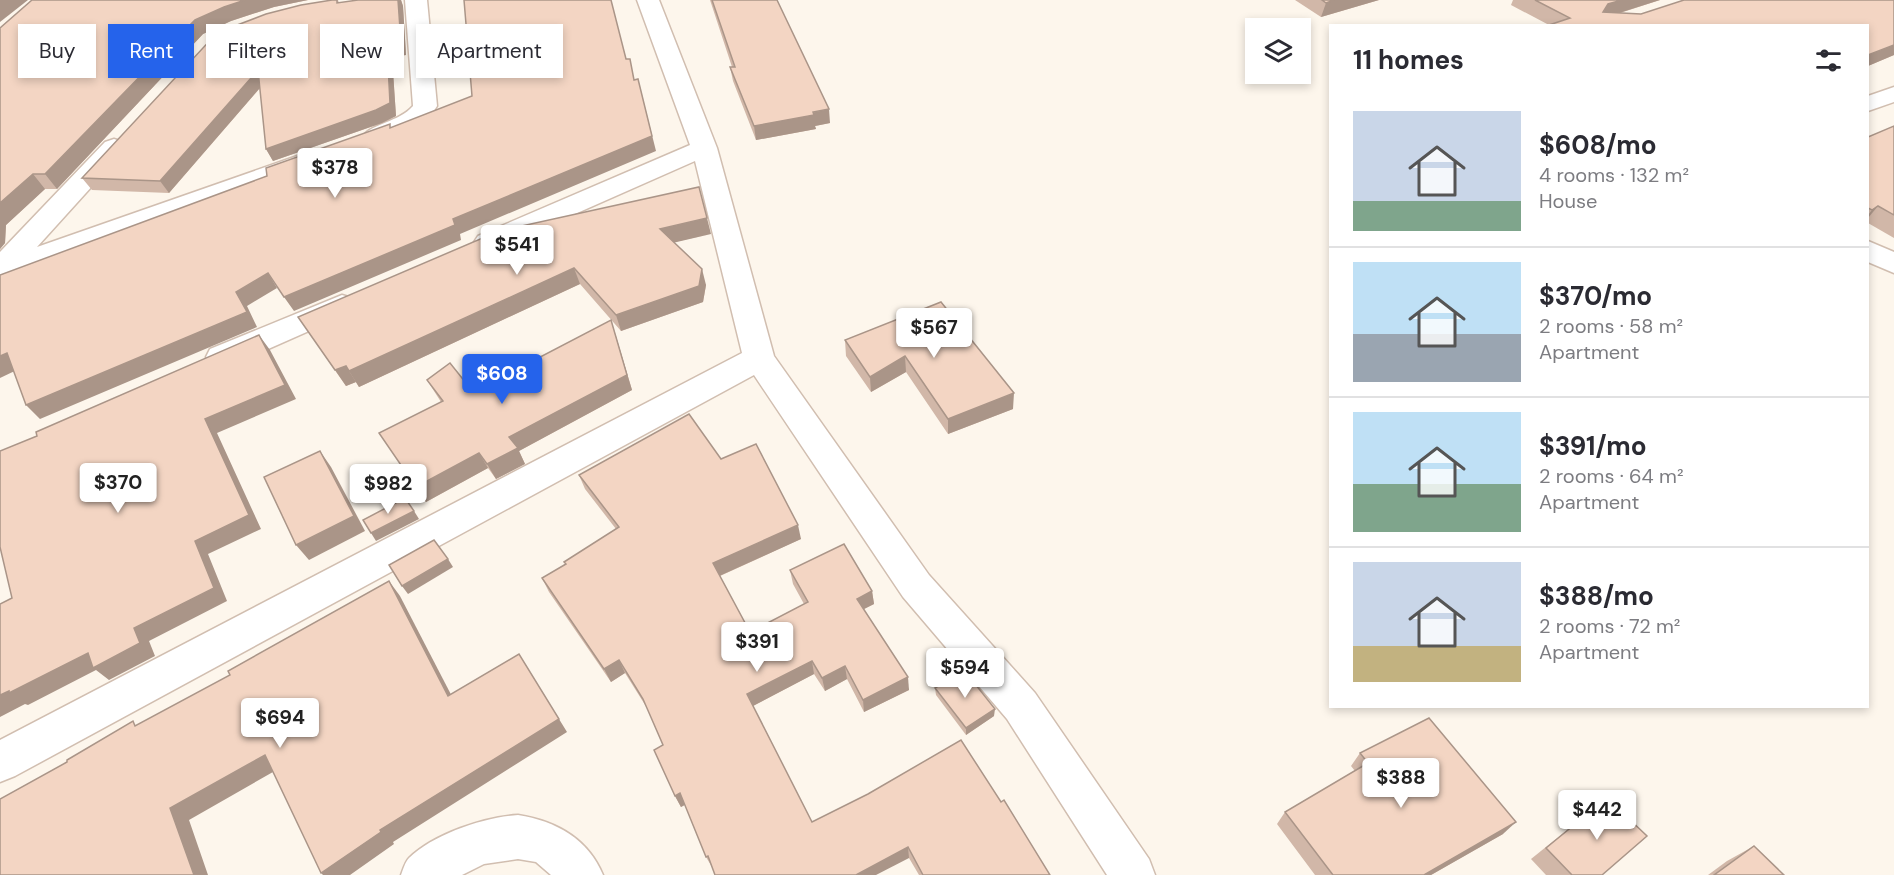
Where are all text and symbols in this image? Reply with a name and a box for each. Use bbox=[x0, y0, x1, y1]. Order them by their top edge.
map controls bbox=[1245, 18, 1311, 84]
button: layers bbox=[1245, 18, 1311, 84]
chip: Buy bbox=[18, 24, 96, 78]
chip: Rent bbox=[108, 24, 194, 78]
chip: Filters bbox=[206, 24, 308, 78]
chip: New bbox=[320, 24, 404, 78]
chip: Apartment bbox=[416, 24, 563, 78]
text: 11 homes bbox=[1353, 43, 1464, 77]
icon: filters bbox=[1812, 44, 1845, 77]
text: $608/mo bbox=[1539, 128, 1657, 162]
icon: home bbox=[1401, 135, 1473, 207]
pin: $378 bbox=[299, 148, 371, 199]
text: $378 bbox=[311, 154, 359, 180]
text: 4 rooms · 132 m² bbox=[1539, 162, 1689, 188]
text: House bbox=[1539, 188, 1597, 214]
pin: $541 bbox=[481, 225, 553, 276]
text: $541 bbox=[495, 231, 539, 257]
text: $370/mo bbox=[1539, 279, 1652, 313]
icon: home bbox=[1401, 286, 1473, 358]
pin: $567 bbox=[898, 308, 970, 359]
text: 2 rooms · 58 m² bbox=[1539, 313, 1683, 339]
text: $567 bbox=[910, 314, 958, 340]
text: Apartment bbox=[1539, 339, 1639, 365]
pin: $608 bbox=[466, 354, 538, 405]
text: $608 bbox=[476, 360, 528, 386]
text: $391/mo bbox=[1539, 429, 1647, 463]
icon: home bbox=[1401, 436, 1473, 508]
pin: $370 bbox=[82, 463, 154, 514]
text: 2 rooms · 64 m² bbox=[1539, 463, 1683, 489]
pin: $982 bbox=[352, 464, 424, 515]
text: $370 bbox=[94, 469, 142, 495]
text: $982 bbox=[364, 470, 412, 496]
text: Apartment bbox=[1539, 489, 1639, 515]
text: $388/mo bbox=[1539, 579, 1654, 613]
icon: home bbox=[1401, 586, 1473, 658]
text: 2 rooms · 72 m² bbox=[1539, 613, 1680, 639]
pin: $391 bbox=[721, 622, 793, 673]
text: $391 bbox=[735, 628, 779, 654]
text: Apartment bbox=[1539, 639, 1639, 665]
pin: $594 bbox=[929, 648, 1001, 699]
text: $594 bbox=[940, 654, 990, 680]
pin: $694 bbox=[244, 698, 316, 749]
text: $694 bbox=[255, 704, 305, 730]
pin: $388 bbox=[1365, 758, 1437, 809]
text: $388 bbox=[1376, 764, 1426, 790]
pin: $442 bbox=[1561, 790, 1633, 841]
text: $442 bbox=[1572, 796, 1622, 822]

